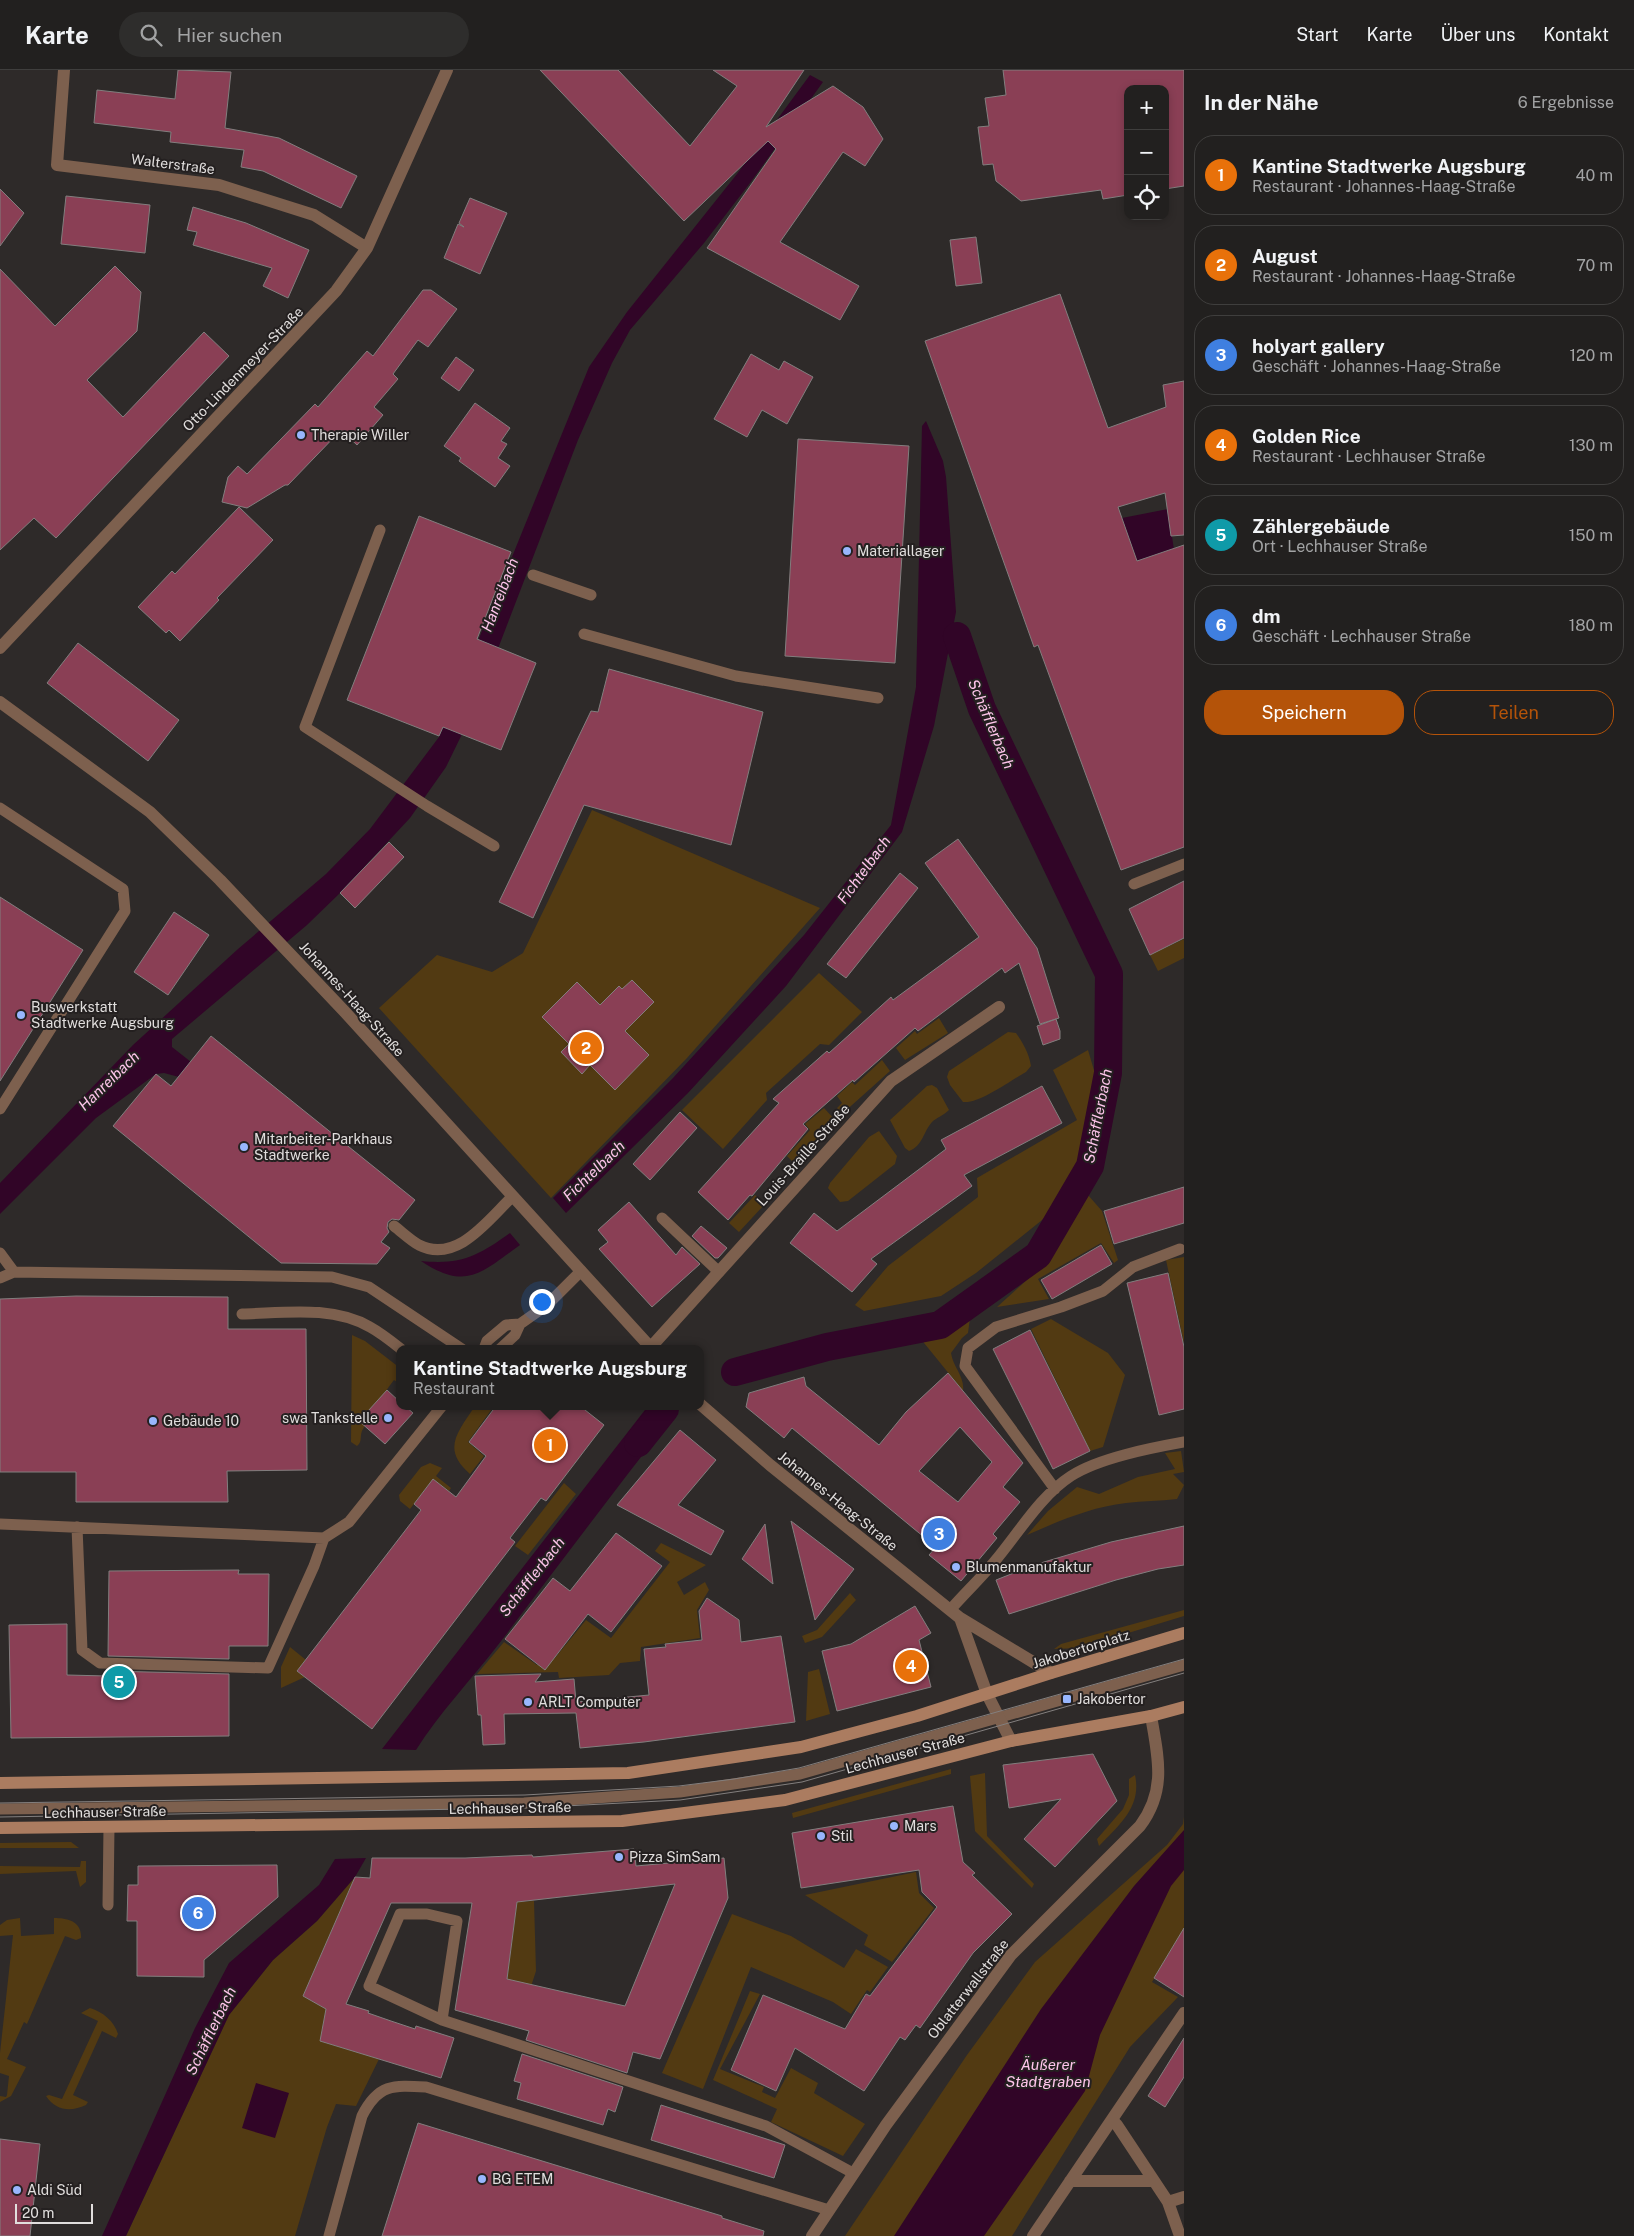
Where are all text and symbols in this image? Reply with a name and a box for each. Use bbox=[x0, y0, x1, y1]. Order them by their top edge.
search box bbox=[119, 12, 469, 57]
text: Karte bbox=[25, 21, 89, 49]
icon: search bbox=[137, 21, 165, 49]
text: Hier suchen bbox=[177, 24, 282, 46]
text: Start bbox=[1296, 24, 1339, 45]
text: Karte bbox=[1367, 24, 1412, 45]
text: Über uns bbox=[1440, 24, 1515, 45]
text: Kontakt bbox=[1543, 24, 1609, 45]
map controls bbox=[1124, 85, 1169, 220]
button: + bbox=[1124, 85, 1169, 130]
text: In der Nähe bbox=[1204, 90, 1319, 115]
text: 6 Ergebnisse bbox=[1518, 93, 1614, 112]
button: − bbox=[1124, 130, 1169, 175]
street label: Walterstraße bbox=[130, 151, 216, 177]
text: Kantine Stadtwerke Augsburg bbox=[1252, 155, 1526, 177]
text: 1 bbox=[1218, 166, 1224, 185]
text: 40 m bbox=[1575, 166, 1613, 185]
button: locate bbox=[1124, 175, 1169, 220]
text: Restaurant · Johannes-Haag-Straße bbox=[1252, 177, 1516, 196]
text: August bbox=[1252, 245, 1318, 267]
text: 2 bbox=[1216, 256, 1226, 275]
text: 70 m bbox=[1576, 256, 1613, 275]
text: Restaurant · Johannes-Haag-Straße bbox=[1252, 267, 1516, 286]
street label: Otto-Lindenmeyer-Straße bbox=[179, 304, 307, 434]
text: holyart gallery bbox=[1252, 335, 1385, 357]
text: 3 bbox=[1216, 346, 1226, 365]
text: 120 m bbox=[1569, 346, 1613, 365]
text: Geschäft · Johannes-Haag-Straße bbox=[1252, 357, 1501, 376]
text: Golden Rice bbox=[1252, 425, 1361, 447]
place label: Therapie Willer bbox=[311, 427, 409, 443]
marker: Therapie Willer bbox=[295, 429, 307, 441]
text: 4 bbox=[1216, 436, 1226, 455]
text: 130 m bbox=[1569, 436, 1613, 455]
text: Restaurant · Lechhauser Straße bbox=[1252, 447, 1486, 466]
text: Zählergebäude bbox=[1252, 515, 1390, 537]
text: 5 bbox=[1216, 526, 1226, 545]
text: 150 m bbox=[1569, 526, 1613, 545]
text: Ort · Lechhauser Straße bbox=[1252, 537, 1428, 556]
place label: Materiallager bbox=[857, 543, 945, 559]
marker: Materiallager bbox=[841, 545, 853, 557]
water label: Hanreibach bbox=[478, 556, 521, 634]
text: dm bbox=[1252, 605, 1281, 627]
text: 6 bbox=[1216, 616, 1226, 635]
text: 180 m bbox=[1569, 616, 1613, 635]
text: Geschäft · Lechhauser Straße bbox=[1252, 627, 1471, 646]
water label: Schäfflerbach bbox=[965, 676, 1018, 771]
button: Speichern bbox=[1204, 690, 1404, 735]
button: Teilen bbox=[1414, 690, 1614, 735]
water label: Fichtelbach bbox=[833, 833, 894, 907]
street label: Johannes-Haag-Straße bbox=[296, 938, 408, 1060]
place label: Buswerkstatt Stadtwerke Augsburg bbox=[31, 999, 174, 1031]
marker: Buswerkstatt Stadtwerke Augsburg bbox=[15, 1009, 27, 1021]
pin: 2 bbox=[570, 1029, 602, 1067]
water label: Hanreibach bbox=[75, 1048, 142, 1114]
water label: Schäfflerbach bbox=[1080, 1067, 1115, 1164]
street label: Louis-Braille-Straße bbox=[753, 1101, 853, 1209]
place label: Mitarbeiter-Parkhaus Stadtwerke bbox=[254, 1131, 392, 1163]
water label: Fichtelbach bbox=[559, 1137, 628, 1204]
marker: Mitarbeiter-Parkhaus Stadtwerke bbox=[238, 1141, 250, 1153]
your location bbox=[529, 1289, 555, 1315]
popup bbox=[396, 1345, 704, 1410]
text: Kantine Stadtwerke Augsburg bbox=[413, 1357, 687, 1379]
text: Restaurant bbox=[413, 1379, 495, 1398]
place label: swa Tankstelle bbox=[282, 1410, 378, 1426]
marker: swa Tankstelle bbox=[382, 1412, 394, 1424]
place label: Gebäude 10 bbox=[163, 1413, 239, 1429]
marker: Gebäude 10 bbox=[147, 1415, 159, 1427]
pin: 1 bbox=[534, 1426, 566, 1464]
street label: Johannes-Haag-Straße bbox=[775, 1448, 901, 1554]
pin: 3 bbox=[923, 1515, 955, 1553]
water label: Schäfflerbach bbox=[495, 1534, 568, 1620]
place label: Blumenmanufaktur bbox=[966, 1559, 1092, 1575]
marker: Blumenmanufaktur bbox=[950, 1561, 962, 1573]
street label: Jakobertorplatz bbox=[1030, 1627, 1132, 1671]
pin: 4 bbox=[895, 1647, 927, 1685]
pin: 5 bbox=[103, 1663, 135, 1701]
place label: Jakobertor bbox=[1077, 1691, 1146, 1707]
marker: Jakobertor bbox=[1061, 1693, 1073, 1705]
place label: ARLT Computer bbox=[538, 1694, 641, 1710]
marker: ARLT Computer bbox=[522, 1696, 534, 1708]
street label: Lechhauser Straße bbox=[844, 1729, 966, 1777]
street label: Lechhauser Straße bbox=[448, 1799, 572, 1817]
street label: Lechhauser Straße bbox=[43, 1803, 167, 1821]
place label: Mars bbox=[904, 1818, 937, 1834]
marker: Mars bbox=[888, 1820, 900, 1832]
place label: Stil bbox=[831, 1828, 853, 1844]
marker: Stil bbox=[815, 1830, 827, 1842]
place label: Pizza SimSam bbox=[629, 1849, 720, 1865]
marker: Pizza SimSam bbox=[613, 1851, 625, 1863]
pin: 6 bbox=[182, 1894, 214, 1932]
street label: Oblatterwallstraße bbox=[924, 1936, 1012, 2042]
water label: Schäfflerbach bbox=[182, 1984, 239, 2078]
water label: Äußerer Stadtgraben bbox=[1005, 2055, 1091, 2090]
place label: BG ETEM bbox=[492, 2171, 553, 2187]
marker: BG ETEM bbox=[476, 2173, 488, 2185]
place label: Aldi Süd bbox=[27, 2182, 82, 2198]
marker: Aldi Süd bbox=[11, 2184, 23, 2196]
scale bar bbox=[15, 2201, 92, 2224]
text: 20 m bbox=[22, 2205, 54, 2221]

